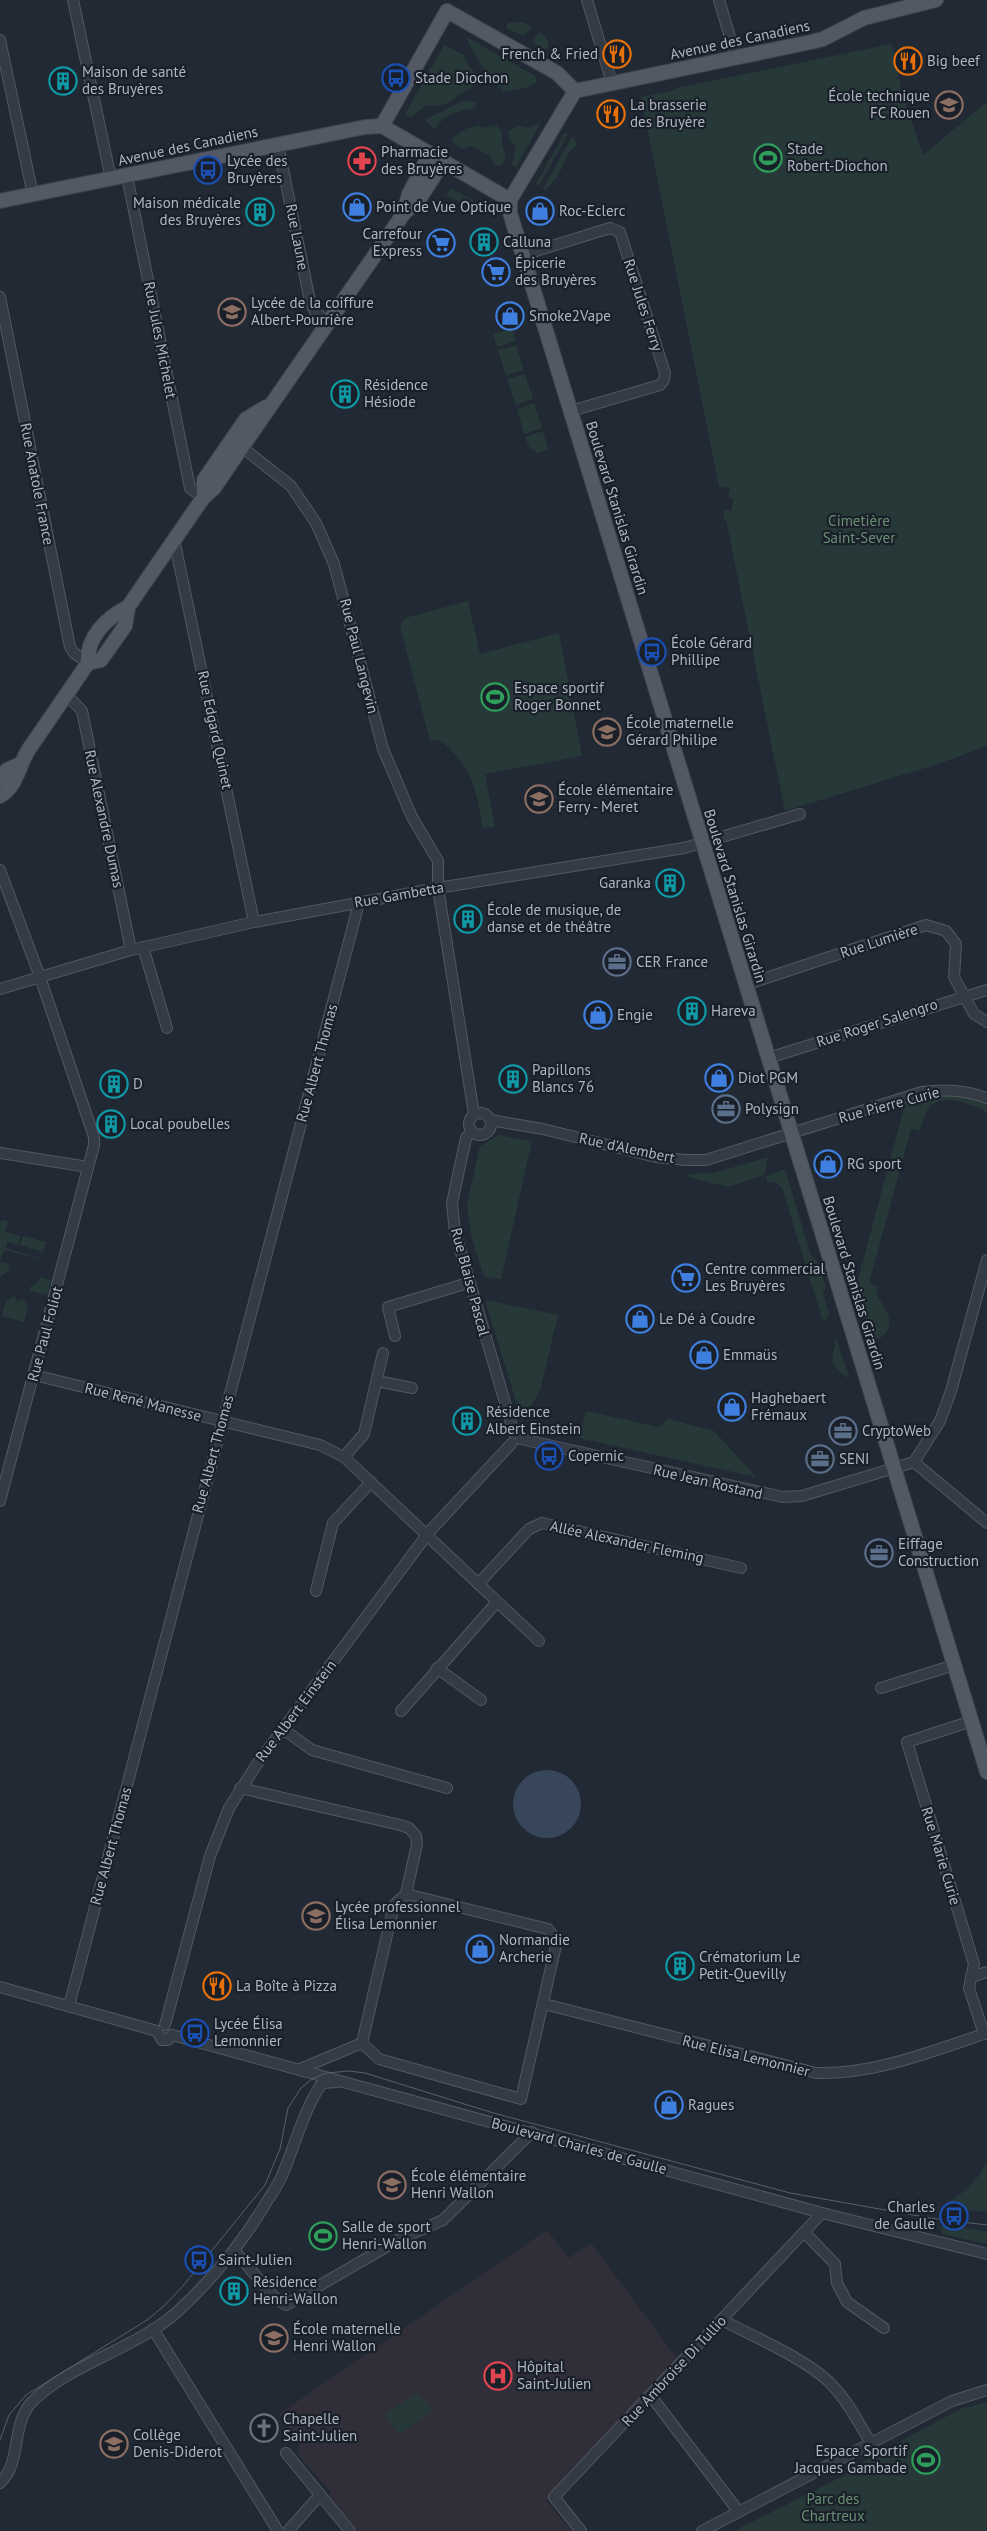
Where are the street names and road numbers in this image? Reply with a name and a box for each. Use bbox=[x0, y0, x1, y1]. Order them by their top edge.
street label: Avenue des Canadiens bbox=[668, 15, 812, 64]
street label: Avenue des Canadiens bbox=[116, 121, 260, 170]
street label: Rue Laune bbox=[282, 202, 313, 272]
street label: Rue Jules Ferry bbox=[620, 256, 667, 353]
street label: Rue Jules Michelet bbox=[140, 280, 181, 400]
street label: Boulevard Stanislas Girardin bbox=[582, 419, 653, 597]
street label: Rue Anatole France bbox=[16, 421, 59, 547]
street label: Rue Paul Langevin bbox=[336, 596, 383, 716]
street label: Rue Edgard Quinet bbox=[194, 669, 237, 791]
street label: Rue Alexandre Dumas bbox=[81, 748, 128, 890]
street label: Boulevard Stanislas Girardin bbox=[700, 807, 771, 985]
street label: Rue Gambetta bbox=[353, 877, 445, 912]
street label: Rue Lumière bbox=[838, 919, 920, 962]
street label: Rue Roger Salengro bbox=[814, 994, 940, 1051]
street label: Rue Albert Thomas bbox=[292, 1002, 341, 1124]
street label: Rue Pierre Curie bbox=[836, 1082, 941, 1127]
street label: Rue d'Alembert bbox=[578, 1128, 677, 1167]
street label: Boulevard Stanislas Girardin bbox=[819, 1194, 890, 1372]
street label: Rue Blaise Pascal bbox=[447, 1226, 494, 1339]
street label: Rue Paul Foliot bbox=[23, 1284, 66, 1383]
street label: Rue René Manesse bbox=[83, 1378, 203, 1425]
street label: Rue Albert Thomas bbox=[188, 1393, 237, 1515]
street label: Rue Jean Rostand bbox=[652, 1460, 765, 1503]
street label: Allée Alexander Fleming bbox=[548, 1516, 706, 1567]
street label: Rue Albert Einstein bbox=[251, 1656, 340, 1765]
street label: Rue Albert Thomas bbox=[86, 1785, 135, 1907]
street label: Rue Marie Curie bbox=[918, 1804, 965, 1907]
street label: Rue Elisa Lemonnier bbox=[680, 2031, 812, 2081]
street label: Boulevard Charles de Gaulle bbox=[489, 2113, 669, 2178]
street label: Rue Ambroise Di Tullio bbox=[617, 2311, 730, 2430]

